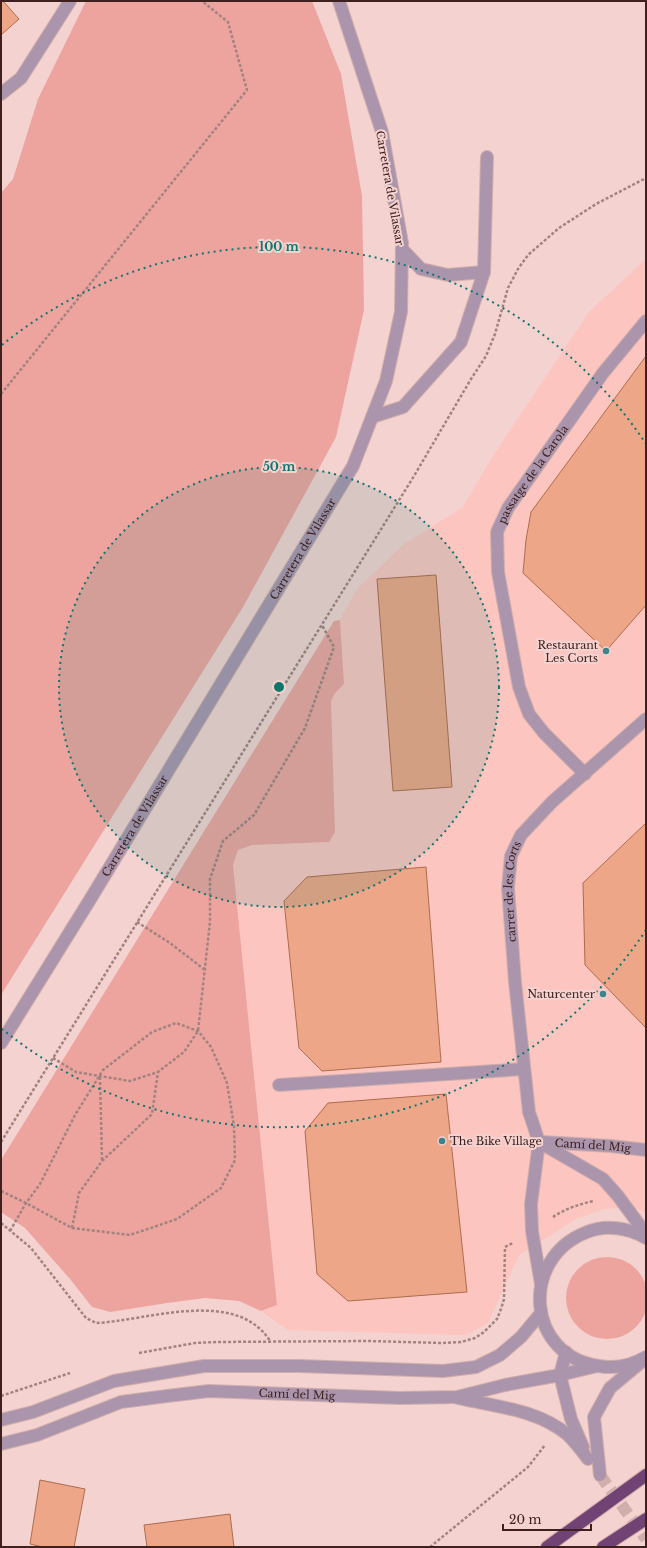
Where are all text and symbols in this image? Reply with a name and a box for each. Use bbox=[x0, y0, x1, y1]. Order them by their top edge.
street label: Carretera de Vilassar bbox=[373, 130, 407, 247]
text: 100 m bbox=[259, 239, 300, 254]
street label: passatge de la Carola bbox=[495, 421, 572, 526]
text: 50 m bbox=[263, 459, 296, 474]
street label: Carretera de Vilassar bbox=[267, 495, 339, 602]
place label: Restaurant Les Corts bbox=[537, 638, 599, 665]
marker: Restaurant Les Corts bbox=[601, 646, 611, 656]
centre of rings bbox=[272, 680, 286, 694]
street label: Carretera de Vilassar bbox=[99, 772, 171, 879]
street label: carrer de les Corts bbox=[501, 838, 524, 942]
place label: Naturcenter bbox=[527, 987, 596, 1001]
marker: Naturcenter bbox=[598, 989, 608, 999]
place label: The Bike Village bbox=[450, 1134, 542, 1148]
marker: The Bike Village bbox=[437, 1136, 447, 1146]
street label: Camí del Mig bbox=[554, 1136, 632, 1155]
street label: Camí del Mig bbox=[258, 1386, 336, 1403]
scale bar bbox=[503, 1506, 591, 1532]
text: 20 m bbox=[509, 1512, 541, 1527]

